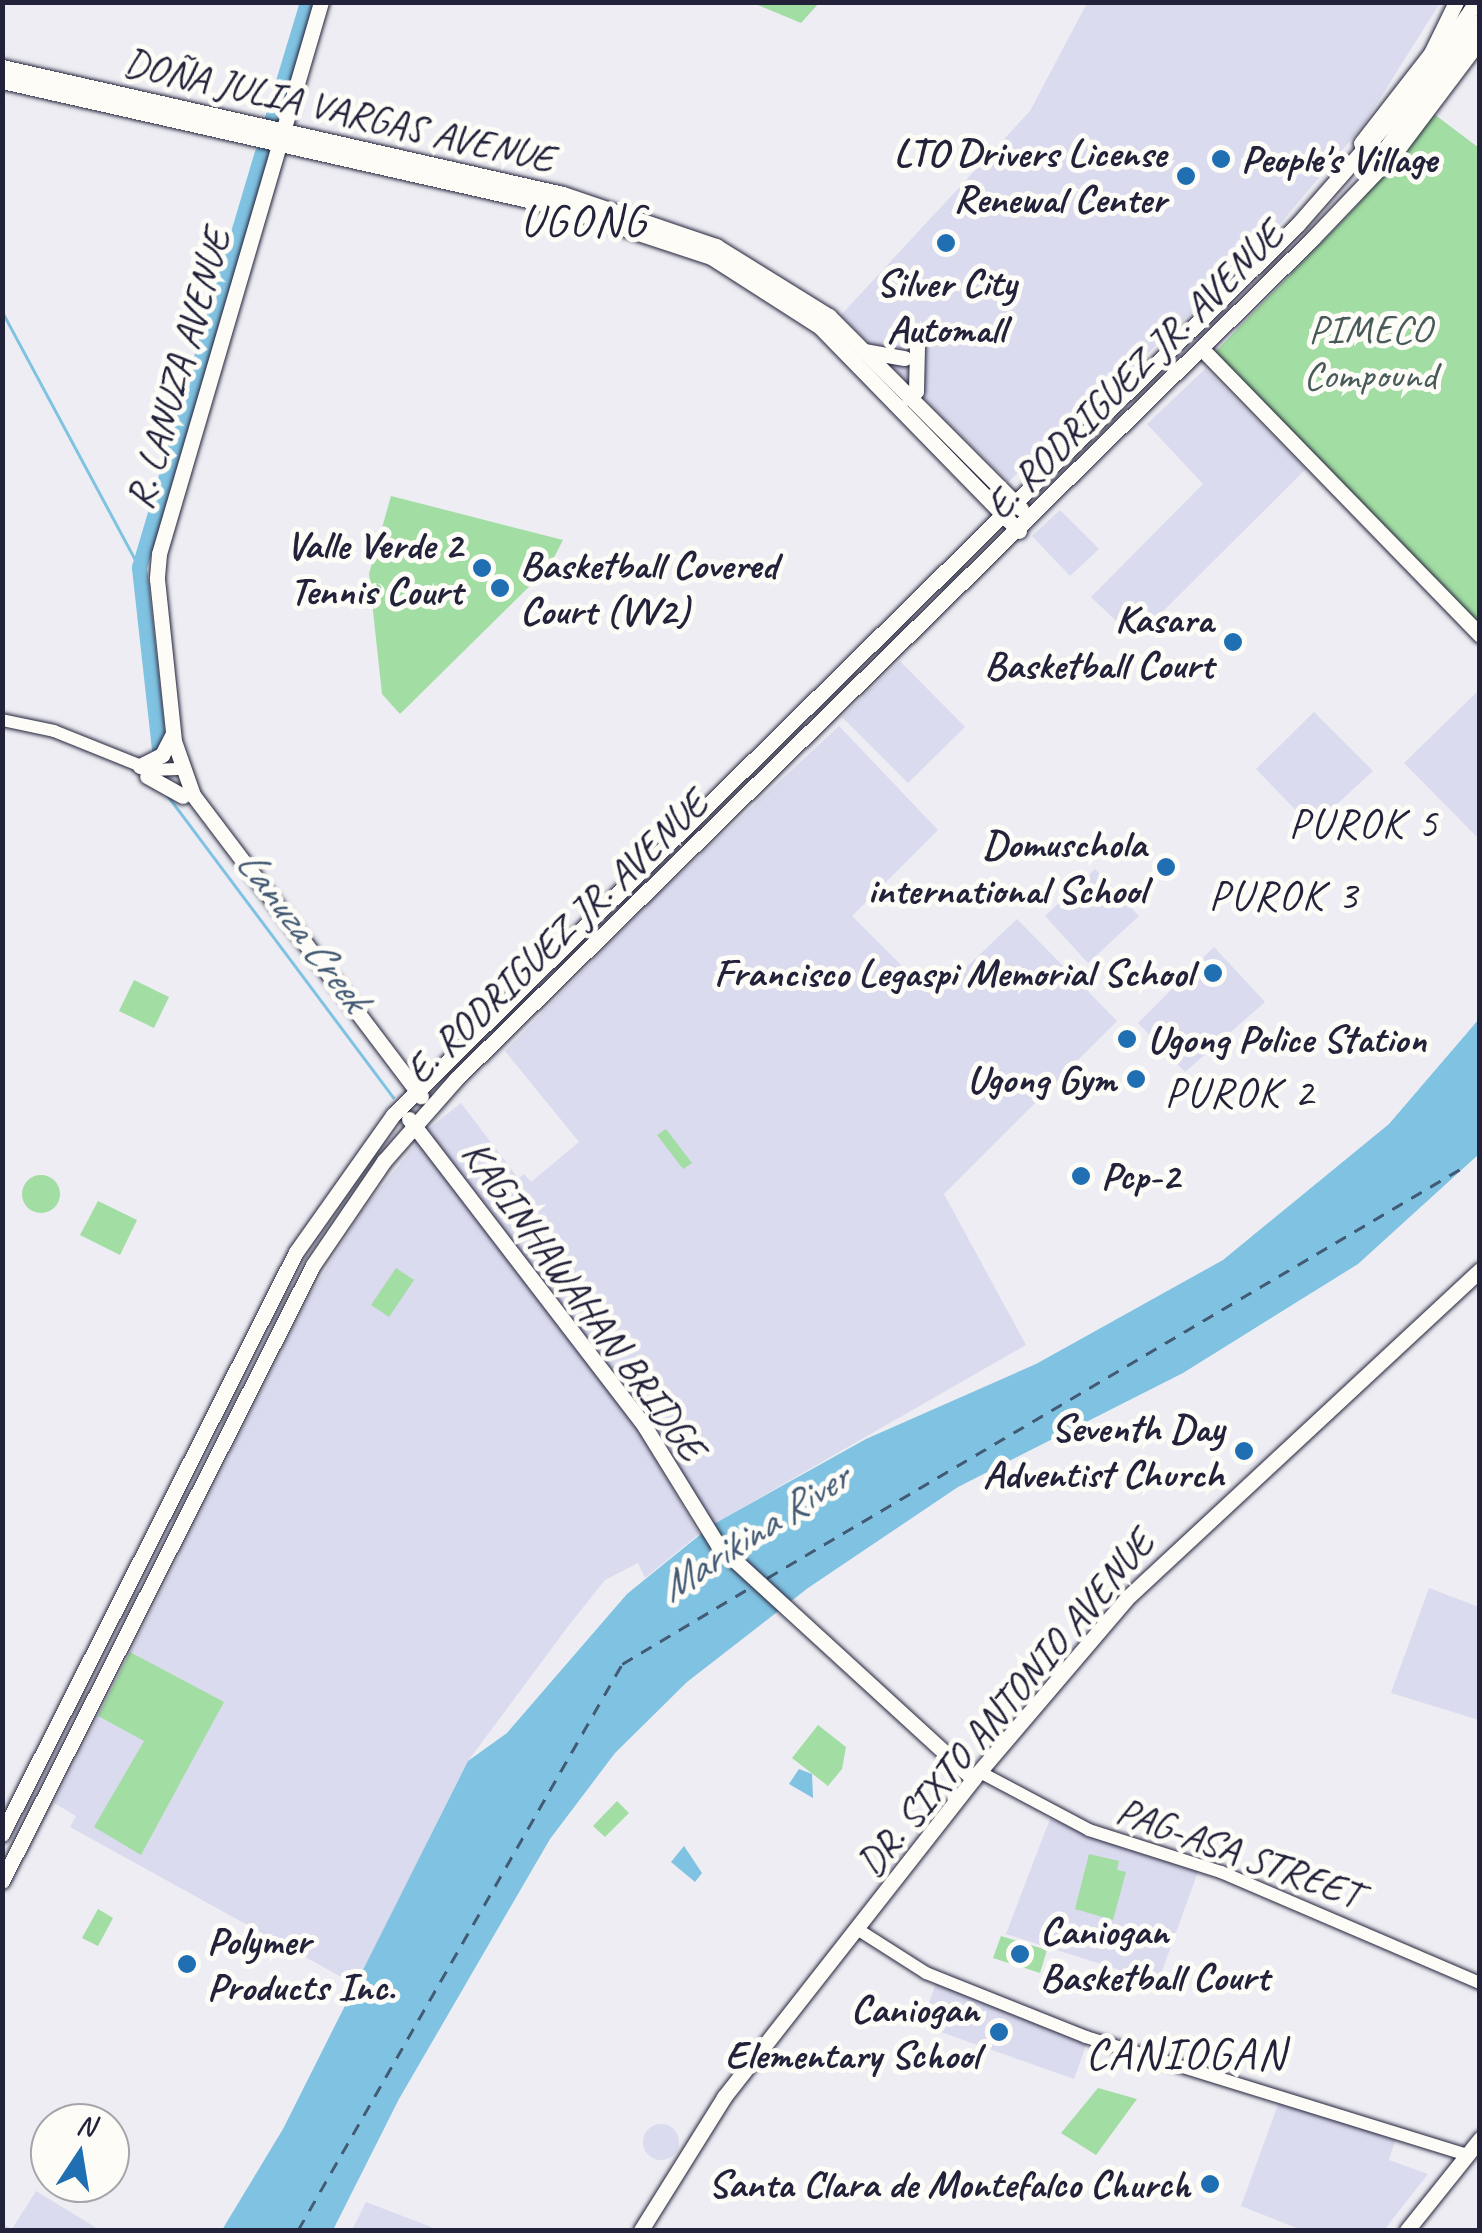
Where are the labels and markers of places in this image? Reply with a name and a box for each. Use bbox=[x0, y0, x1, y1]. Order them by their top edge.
place label: LTO Drivers License Renewal Center bbox=[893, 129, 1166, 223]
place label: People's Village bbox=[1241, 135, 1437, 183]
marker: People's Village bbox=[1210, 148, 1232, 170]
marker: LTO Drivers License Renewal Center bbox=[1175, 165, 1197, 187]
marker: Silver City Automall bbox=[935, 232, 957, 254]
place label: Silver City Automall bbox=[876, 259, 1016, 353]
place label: Valle Verde 2 Tennis Court bbox=[286, 521, 462, 615]
place label: Basketball Covered Court (VV2) bbox=[520, 541, 777, 635]
marker: Valle Verde 2 Tennis Court bbox=[471, 557, 493, 579]
marker: Basketball Covered Court (VV2) bbox=[489, 577, 511, 599]
place label: Kasara Basketball Court bbox=[984, 595, 1213, 689]
marker: Kasara Basketball Court bbox=[1222, 631, 1244, 653]
place label: Domuschola international School bbox=[868, 820, 1146, 914]
marker: Domuschola international School bbox=[1155, 856, 1177, 878]
place label: Francisco Legaspi Memorial School bbox=[716, 949, 1193, 997]
marker: Francisco Legaspi Memorial School bbox=[1202, 962, 1224, 984]
place label: Ugong Police Station bbox=[1147, 1015, 1428, 1063]
marker: Ugong Police Station bbox=[1116, 1028, 1138, 1050]
place label: Ugong Gym bbox=[967, 1055, 1116, 1103]
marker: Ugong Gym bbox=[1125, 1068, 1147, 1090]
place label: Pcp-2 bbox=[1101, 1152, 1179, 1200]
marker: Pcp-2 bbox=[1070, 1165, 1092, 1187]
place label: Seventh Day Adventist Church bbox=[983, 1404, 1224, 1498]
marker: Seventh Day Adventist Church bbox=[1233, 1440, 1255, 1462]
place label: Caniogan Basketball Court bbox=[1040, 1907, 1269, 2001]
place label: Polymer Products Inc. bbox=[207, 1917, 394, 2011]
marker: Caniogan Basketball Court bbox=[1009, 1943, 1031, 1965]
marker: Polymer Products Inc. bbox=[176, 1953, 198, 1975]
place label: Caniogan Elementary School bbox=[725, 1985, 979, 2079]
marker: Caniogan Elementary School bbox=[988, 2021, 1010, 2043]
place label: Santa Clara de Montefalco Church bbox=[707, 2160, 1190, 2208]
marker: Santa Clara de Montefalco Church bbox=[1199, 2173, 1221, 2195]

